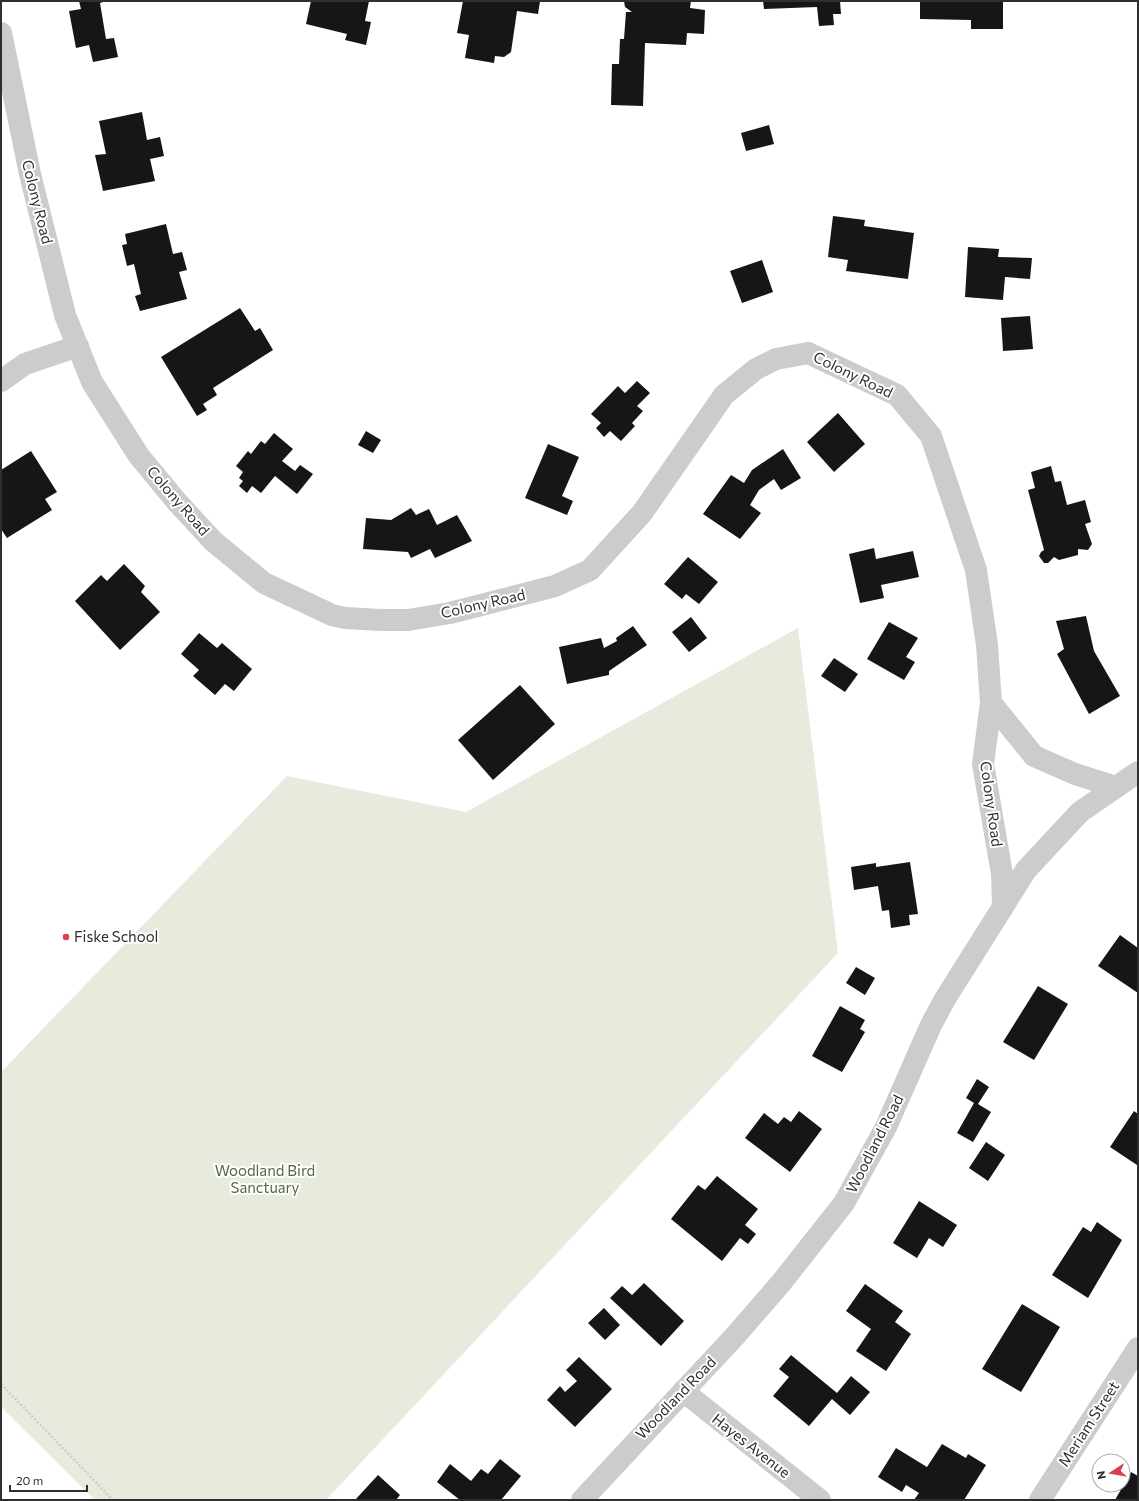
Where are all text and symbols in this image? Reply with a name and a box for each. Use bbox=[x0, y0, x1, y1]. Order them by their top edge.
street label: Colony Road bbox=[19, 158, 57, 246]
street label: Colony Road bbox=[811, 347, 896, 401]
street label: Colony Road bbox=[144, 462, 214, 539]
street label: Colony Road bbox=[439, 585, 527, 621]
street label: Colony Road bbox=[977, 760, 1007, 848]
place label: Fiske School bbox=[74, 927, 158, 945]
marker: Fiske School bbox=[61, 932, 71, 942]
street label: Woodland Road bbox=[842, 1091, 907, 1196]
park label: Woodland Bird Sanctuary bbox=[215, 1161, 315, 1196]
street label: Woodland Road bbox=[631, 1352, 719, 1442]
street label: Meriam Street bbox=[1054, 1377, 1122, 1470]
street label: Hayes Avenue bbox=[709, 1409, 794, 1481]
north arrow bbox=[1091, 1453, 1131, 1493]
scale bar bbox=[10, 1467, 87, 1493]
text: N bbox=[1094, 1470, 1108, 1481]
text: 20 m bbox=[16, 1473, 43, 1487]

